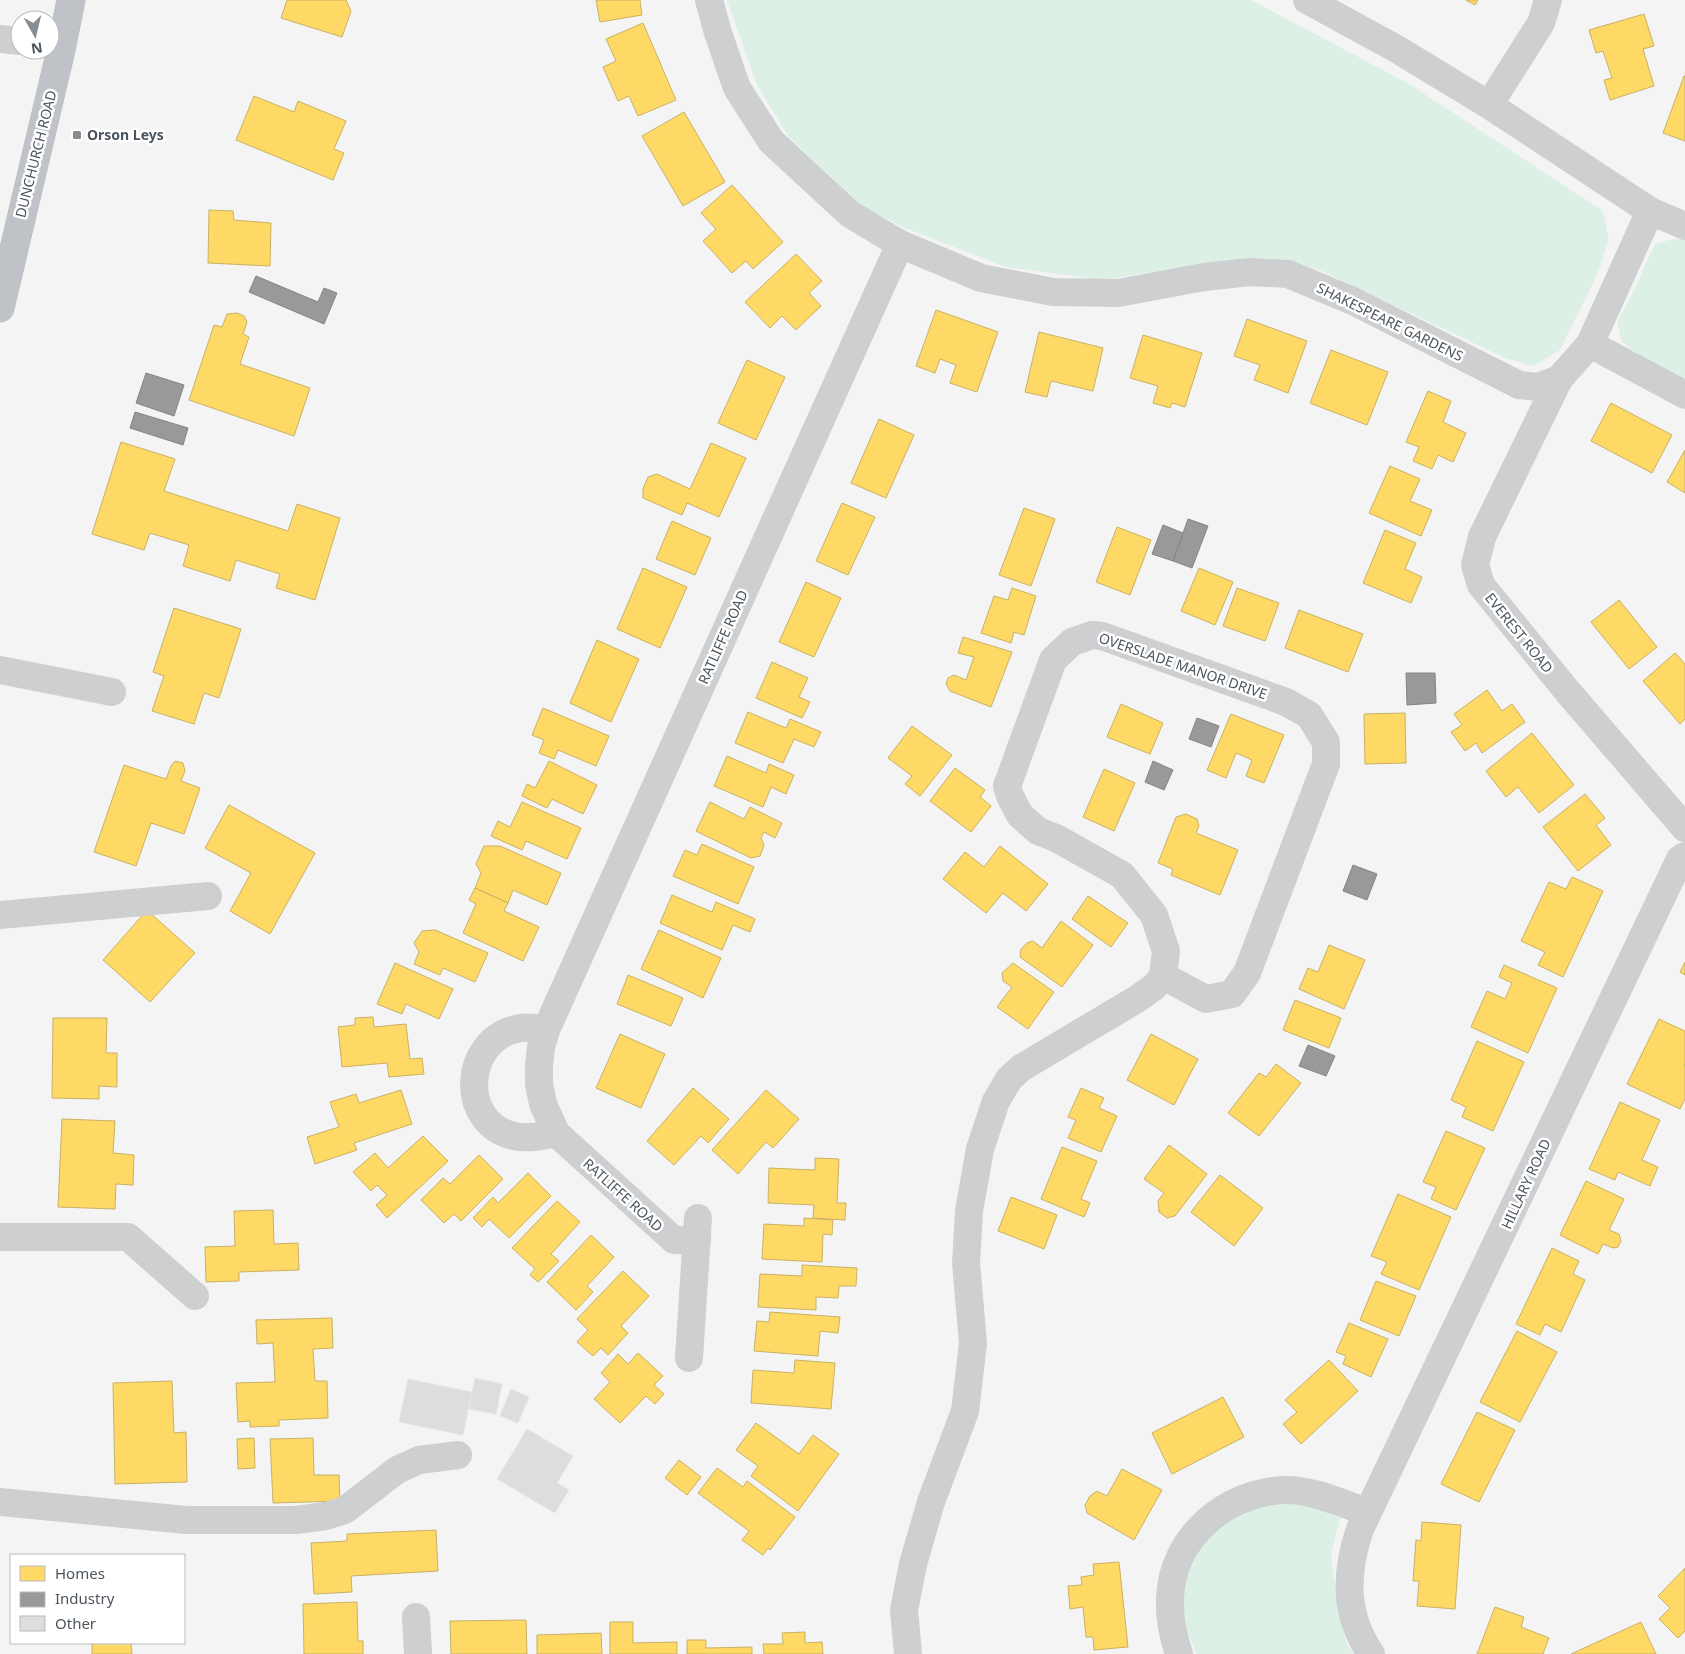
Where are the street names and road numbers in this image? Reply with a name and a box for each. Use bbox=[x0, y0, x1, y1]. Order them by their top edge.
street label: DUNCHURCH ROAD bbox=[10, 88, 61, 220]
street label: SHAKESPEARE GARDENS bbox=[1314, 278, 1467, 365]
street label: RATLIFFE ROAD bbox=[693, 587, 752, 687]
street label: EVEREST ROAD bbox=[1481, 589, 1558, 677]
street label: OVERSLADE MANOR DRIVE bbox=[1097, 628, 1270, 703]
street label: HILLARY ROAD bbox=[1496, 1136, 1555, 1232]
street label: RATLIFFE ROAD bbox=[579, 1154, 667, 1235]

